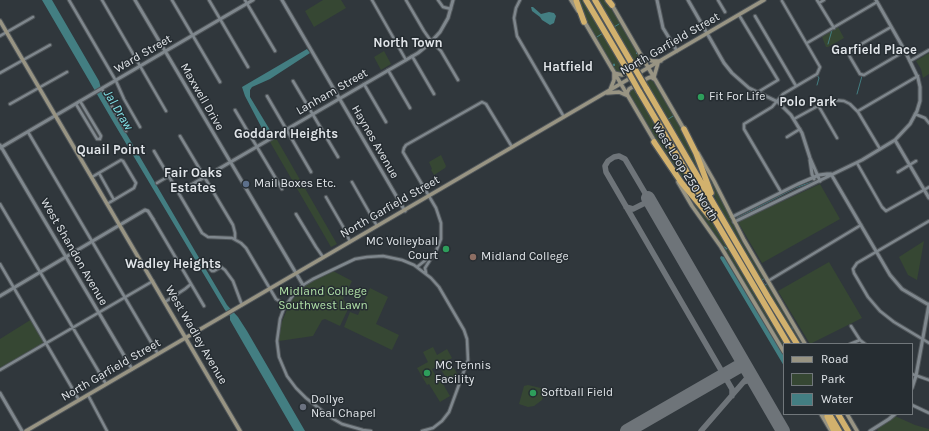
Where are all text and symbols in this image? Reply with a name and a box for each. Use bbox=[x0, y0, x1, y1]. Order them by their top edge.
street label: North Garfield Street bbox=[618, 10, 722, 78]
street label: Ward Street bbox=[112, 32, 174, 76]
district label: North Town bbox=[373, 35, 443, 51]
district label: Garfield Place bbox=[831, 42, 917, 58]
district label: Hatfield bbox=[543, 59, 593, 75]
street label: Maxwell Drive bbox=[177, 61, 227, 133]
street label: Lanham Street bbox=[294, 66, 370, 118]
water label: Jal Draw bbox=[100, 87, 136, 133]
place label: Fit For Life bbox=[709, 90, 765, 104]
marker: Fit For Life bbox=[696, 92, 706, 102]
district label: Polo Park bbox=[779, 94, 837, 110]
street label: Haynes Avenue bbox=[348, 103, 402, 181]
street label: West Loop 250 North bbox=[649, 120, 721, 224]
district label: Goddard Heights bbox=[234, 126, 338, 142]
district label: Quail Point bbox=[77, 142, 145, 158]
district label: Fair Oaks Estates bbox=[164, 165, 222, 196]
street label: North Garfield Street bbox=[338, 173, 442, 241]
place label: Mail Boxes Etc. bbox=[254, 177, 336, 191]
marker: Mail Boxes Etc. bbox=[241, 179, 251, 189]
street label: West Shandon Avenue bbox=[37, 196, 111, 308]
place label: MC Volleyball Court bbox=[366, 235, 438, 263]
marker: MC Volleyball Court bbox=[441, 244, 451, 254]
place label: Midland College bbox=[481, 250, 569, 264]
marker: Midland College bbox=[468, 252, 478, 262]
district label: Wadley Heights bbox=[125, 256, 221, 272]
street label: West Wadley Avenue bbox=[162, 283, 230, 387]
park label: Midland College Southwest Lawn bbox=[278, 285, 368, 313]
street label: North Garfield Street bbox=[59, 336, 163, 404]
legend bbox=[783, 343, 913, 415]
text: Road bbox=[821, 352, 849, 366]
place label: MC Tennis Facility bbox=[435, 359, 491, 387]
marker: MC Tennis Facility bbox=[422, 368, 432, 378]
text: Park bbox=[821, 372, 845, 386]
place label: Softball Field bbox=[541, 386, 613, 400]
marker: Softball Field bbox=[528, 388, 538, 398]
text: Water bbox=[821, 392, 853, 406]
place label: Dollye Neal Chapel bbox=[311, 393, 376, 421]
marker: Dollye Neal Chapel bbox=[298, 402, 308, 412]

